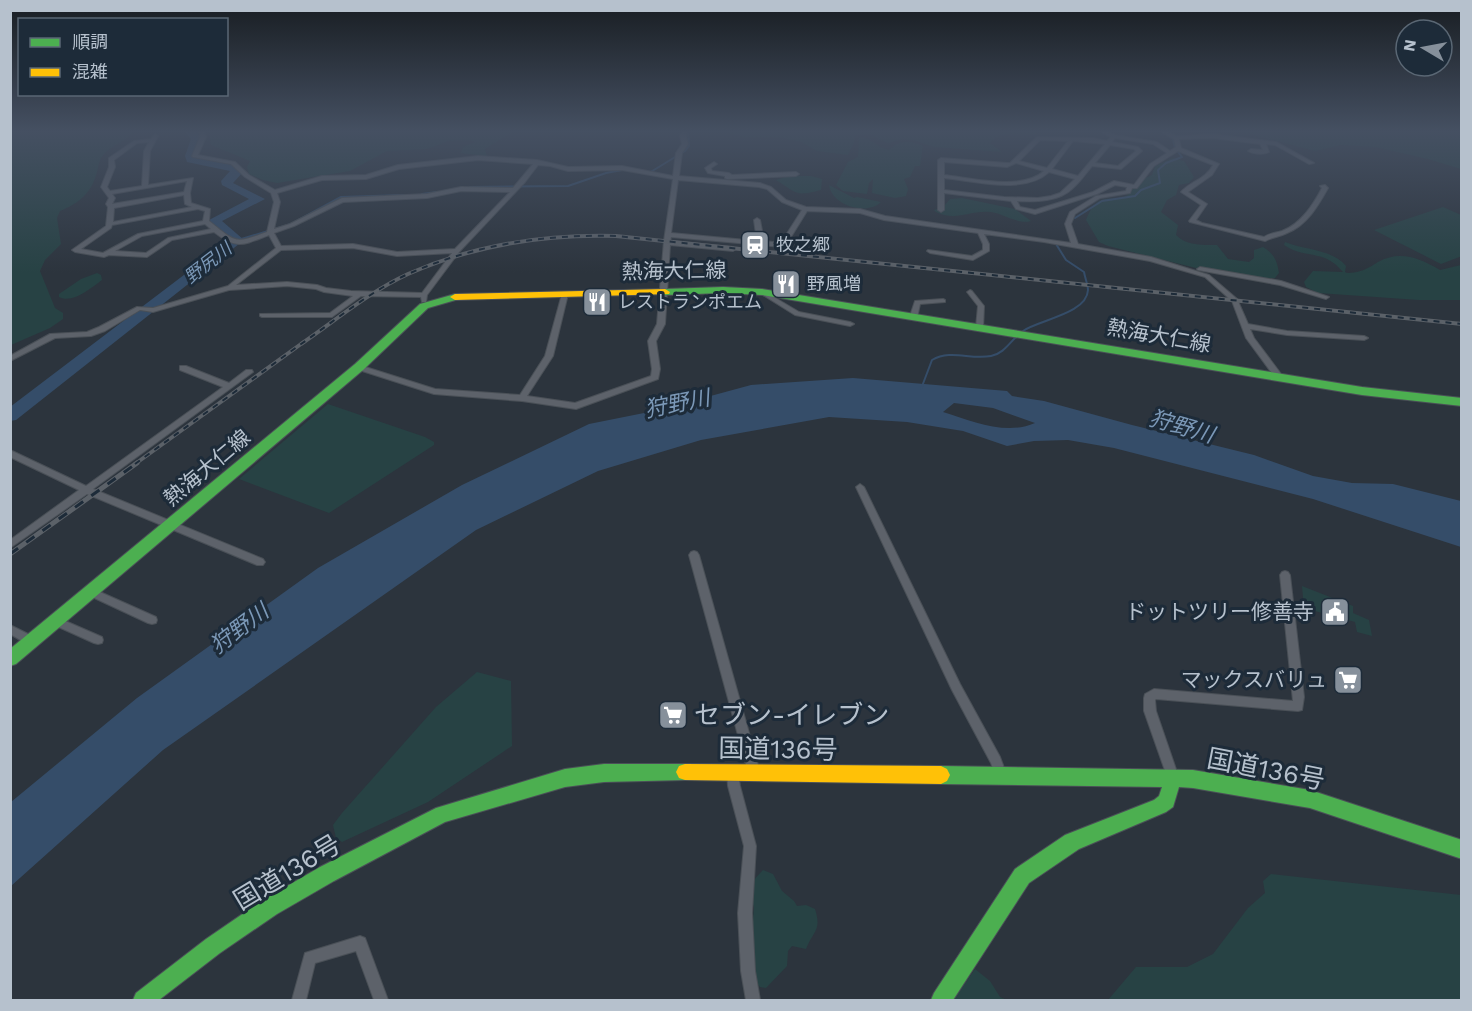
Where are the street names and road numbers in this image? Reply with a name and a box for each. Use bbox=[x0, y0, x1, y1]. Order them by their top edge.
street label: 熱海大仁線 bbox=[621, 257, 727, 284]
street label: 熱海大仁線 bbox=[1105, 314, 1213, 357]
street label: 熱海大仁線 bbox=[158, 424, 255, 511]
street label: 国道136号 bbox=[718, 733, 838, 765]
street label: 国道136号 bbox=[1205, 743, 1327, 795]
street label: 国道136号 bbox=[228, 828, 346, 916]

